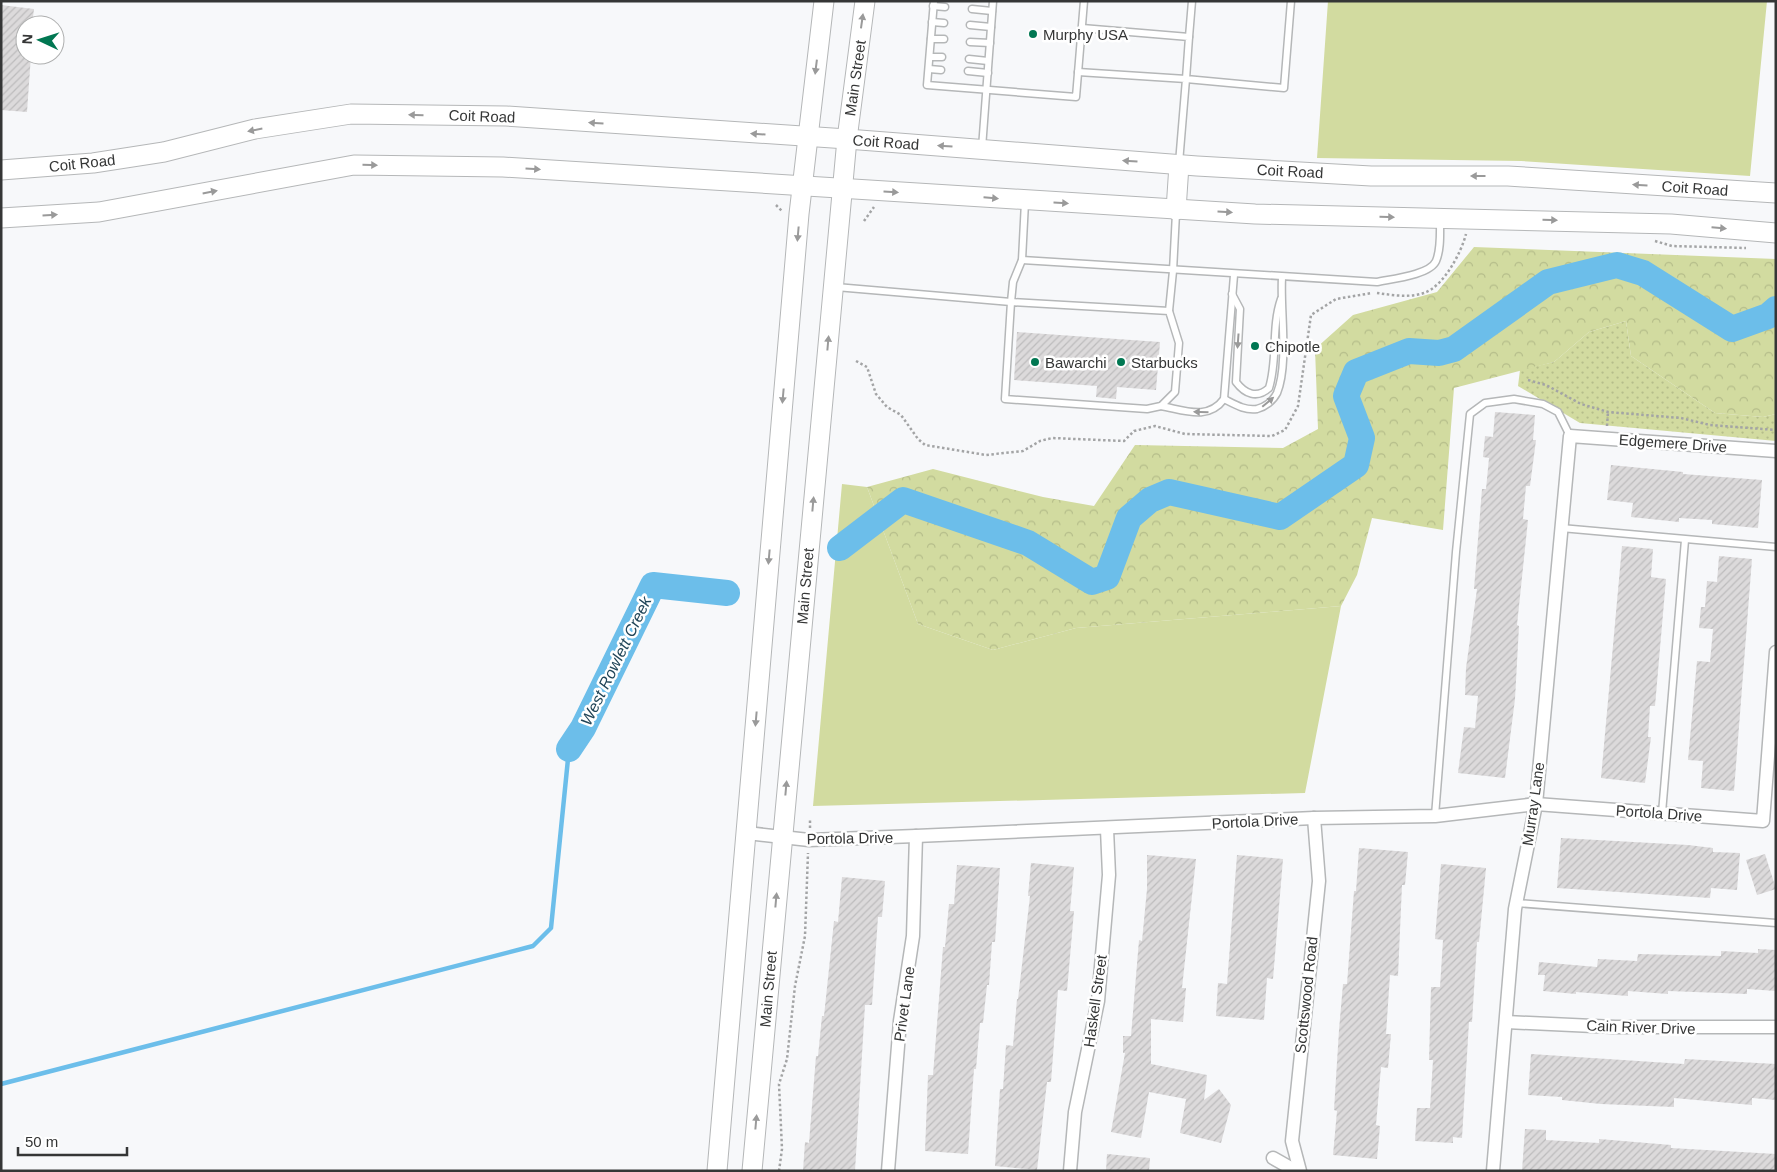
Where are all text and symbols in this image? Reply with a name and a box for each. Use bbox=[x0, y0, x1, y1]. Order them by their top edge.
one-way arrow bbox=[858, 13, 866, 29]
north arrow bbox=[15, 15, 65, 65]
place label: Murphy USA bbox=[1043, 26, 1128, 43]
marker: Murphy USA bbox=[1027, 28, 1039, 40]
text: N bbox=[19, 33, 35, 45]
street label: Main Street bbox=[841, 38, 869, 117]
one-way arrow bbox=[812, 59, 820, 75]
street label: Coit Road bbox=[448, 106, 516, 126]
one-way arrow bbox=[408, 111, 424, 119]
one-way arrow bbox=[588, 118, 604, 126]
one-way arrow bbox=[246, 126, 262, 134]
one-way arrow bbox=[750, 129, 766, 137]
street label: Coit Road bbox=[852, 131, 920, 153]
one-way arrow bbox=[937, 142, 953, 150]
street label: Coit Road bbox=[48, 151, 116, 175]
one-way arrow bbox=[1122, 157, 1138, 165]
one-way arrow bbox=[363, 161, 379, 169]
street label: Coit Road bbox=[1256, 161, 1324, 181]
one-way arrow bbox=[525, 166, 541, 174]
one-way arrow bbox=[1469, 171, 1485, 179]
street label: Coit Road bbox=[1661, 177, 1729, 199]
one-way arrow bbox=[1632, 180, 1648, 188]
one-way arrow bbox=[203, 187, 219, 195]
one-way arrow bbox=[883, 188, 899, 196]
one-way arrow bbox=[983, 195, 999, 203]
one-way arrow bbox=[1054, 200, 1070, 208]
one-way arrow bbox=[1217, 209, 1233, 217]
one-way arrow bbox=[42, 211, 58, 219]
one-way arrow bbox=[1379, 213, 1395, 221]
one-way arrow bbox=[1542, 217, 1558, 225]
one-way arrow bbox=[1712, 224, 1728, 232]
one-way arrow bbox=[793, 226, 801, 242]
one-way arrow bbox=[1234, 333, 1242, 349]
one-way arrow bbox=[824, 334, 832, 350]
place label: Chipotle bbox=[1265, 338, 1320, 355]
marker: Chipotle bbox=[1249, 340, 1261, 352]
place label: Bawarchi bbox=[1045, 354, 1107, 371]
place label: Starbucks bbox=[1131, 354, 1198, 371]
marker: Bawarchi bbox=[1029, 356, 1041, 368]
marker: Starbucks bbox=[1115, 356, 1127, 368]
one-way arrow bbox=[779, 388, 787, 404]
one-way arrow bbox=[1261, 396, 1274, 407]
one-way arrow bbox=[1192, 408, 1208, 416]
street label: Edgemere Drive bbox=[1618, 431, 1728, 455]
one-way arrow bbox=[809, 496, 817, 512]
street label: Main Street bbox=[793, 546, 817, 625]
one-way arrow bbox=[765, 550, 773, 566]
water label: West Rowlett Creek bbox=[577, 593, 655, 728]
one-way arrow bbox=[752, 712, 760, 728]
street label: Murray Lane bbox=[1519, 761, 1547, 847]
one-way arrow bbox=[782, 780, 790, 796]
street label: Portola Drive bbox=[1615, 801, 1703, 825]
street label: Portola Drive bbox=[1211, 810, 1299, 832]
street label: Portola Drive bbox=[807, 829, 893, 847]
one-way arrow bbox=[772, 892, 780, 908]
street label: Scottswood Road bbox=[1291, 936, 1321, 1054]
street label: Main Street bbox=[756, 949, 780, 1028]
street label: Haskell Street bbox=[1080, 953, 1110, 1048]
street label: Privet Lane bbox=[890, 965, 918, 1043]
street label: Cain River Drive bbox=[1586, 1017, 1696, 1037]
one-way arrow bbox=[753, 1114, 761, 1130]
scale bar bbox=[18, 1124, 126, 1156]
text: 50 m bbox=[25, 1133, 58, 1150]

